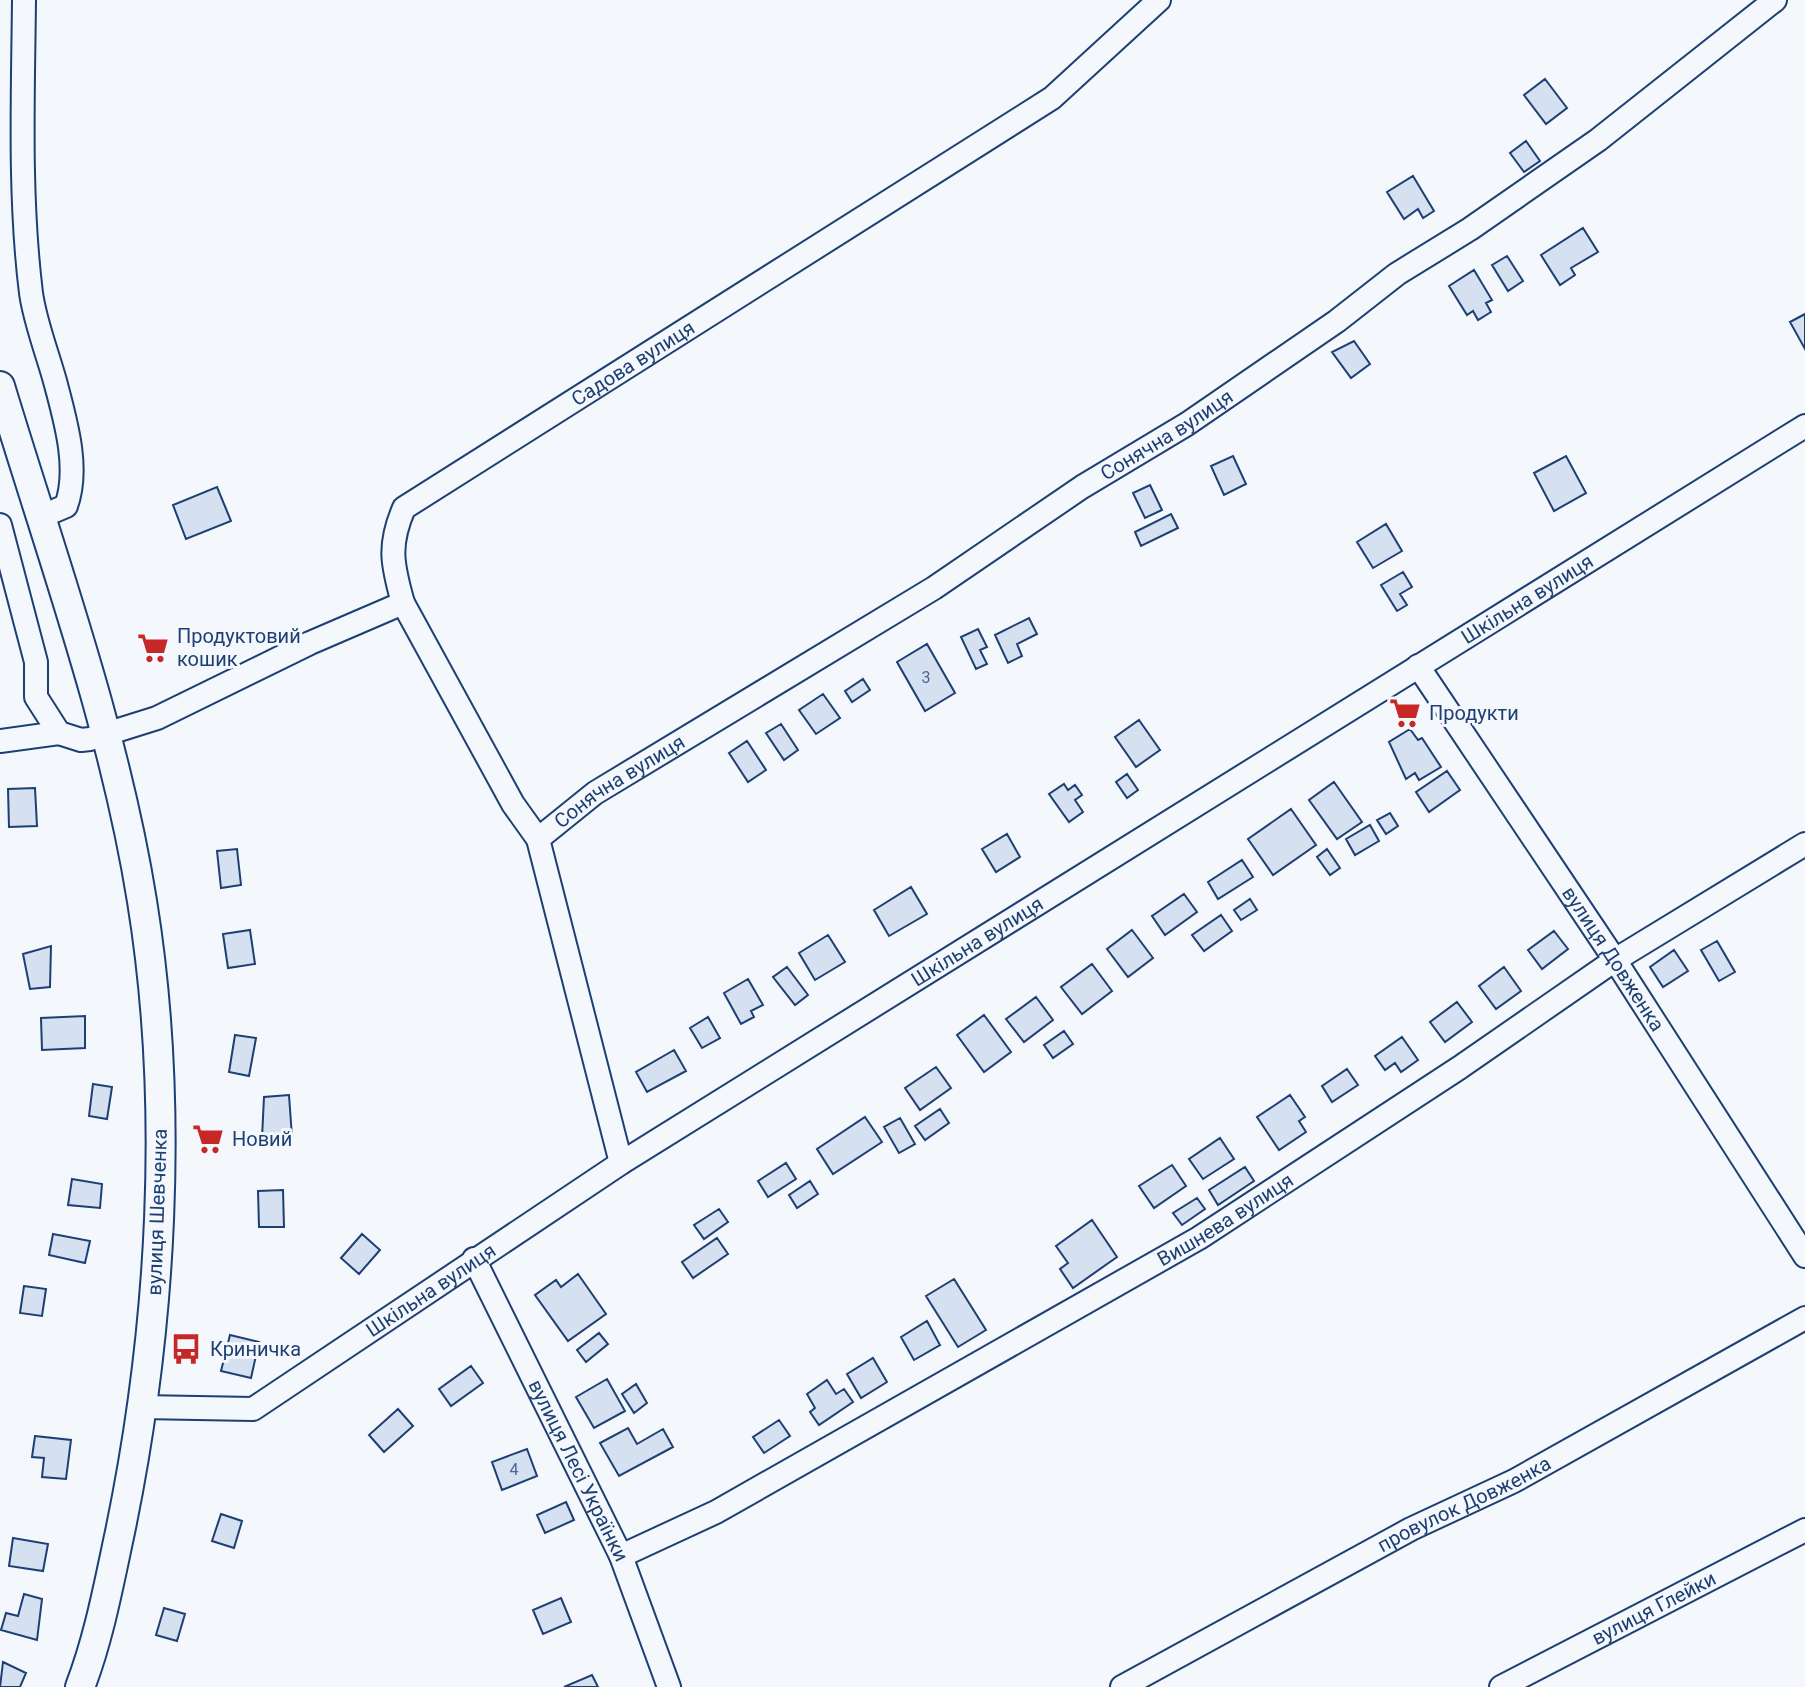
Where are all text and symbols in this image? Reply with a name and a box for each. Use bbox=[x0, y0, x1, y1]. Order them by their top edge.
street label: Садова вулиця bbox=[567, 315, 699, 411]
street label: Сонячна вулиця bbox=[1096, 384, 1237, 485]
street label: Шкільна вулиця bbox=[1457, 549, 1597, 649]
place label: Продуктовий кошик bbox=[177, 624, 301, 671]
supermarket icon: Продуктовий кошик bbox=[136, 631, 170, 665]
house number: 3 bbox=[922, 668, 931, 687]
supermarket icon: Продукти bbox=[1388, 696, 1422, 730]
place label: Продукти bbox=[1429, 701, 1519, 725]
street label: Сонячна вулиця bbox=[549, 730, 689, 833]
street label: вулиця Довженка bbox=[1557, 882, 1670, 1036]
street label: Шкільна вулиця bbox=[907, 891, 1047, 991]
supermarket icon: Новий bbox=[191, 1122, 225, 1156]
place label: Новий bbox=[232, 1127, 292, 1151]
street label: вулиця Шевченка bbox=[142, 1128, 172, 1296]
street label: Вишнева вулиця bbox=[1153, 1168, 1298, 1271]
street label: Шкільна вулиця bbox=[362, 1238, 500, 1342]
bus stop icon: Криничка bbox=[169, 1332, 203, 1366]
place label: Криничка bbox=[210, 1337, 301, 1361]
street label: вулиця Лесі Українки bbox=[524, 1376, 634, 1565]
street label: провулок Довженка bbox=[1373, 1451, 1555, 1557]
house number: 4 bbox=[510, 1460, 519, 1479]
street label: вулиця Глейки bbox=[1588, 1566, 1720, 1650]

